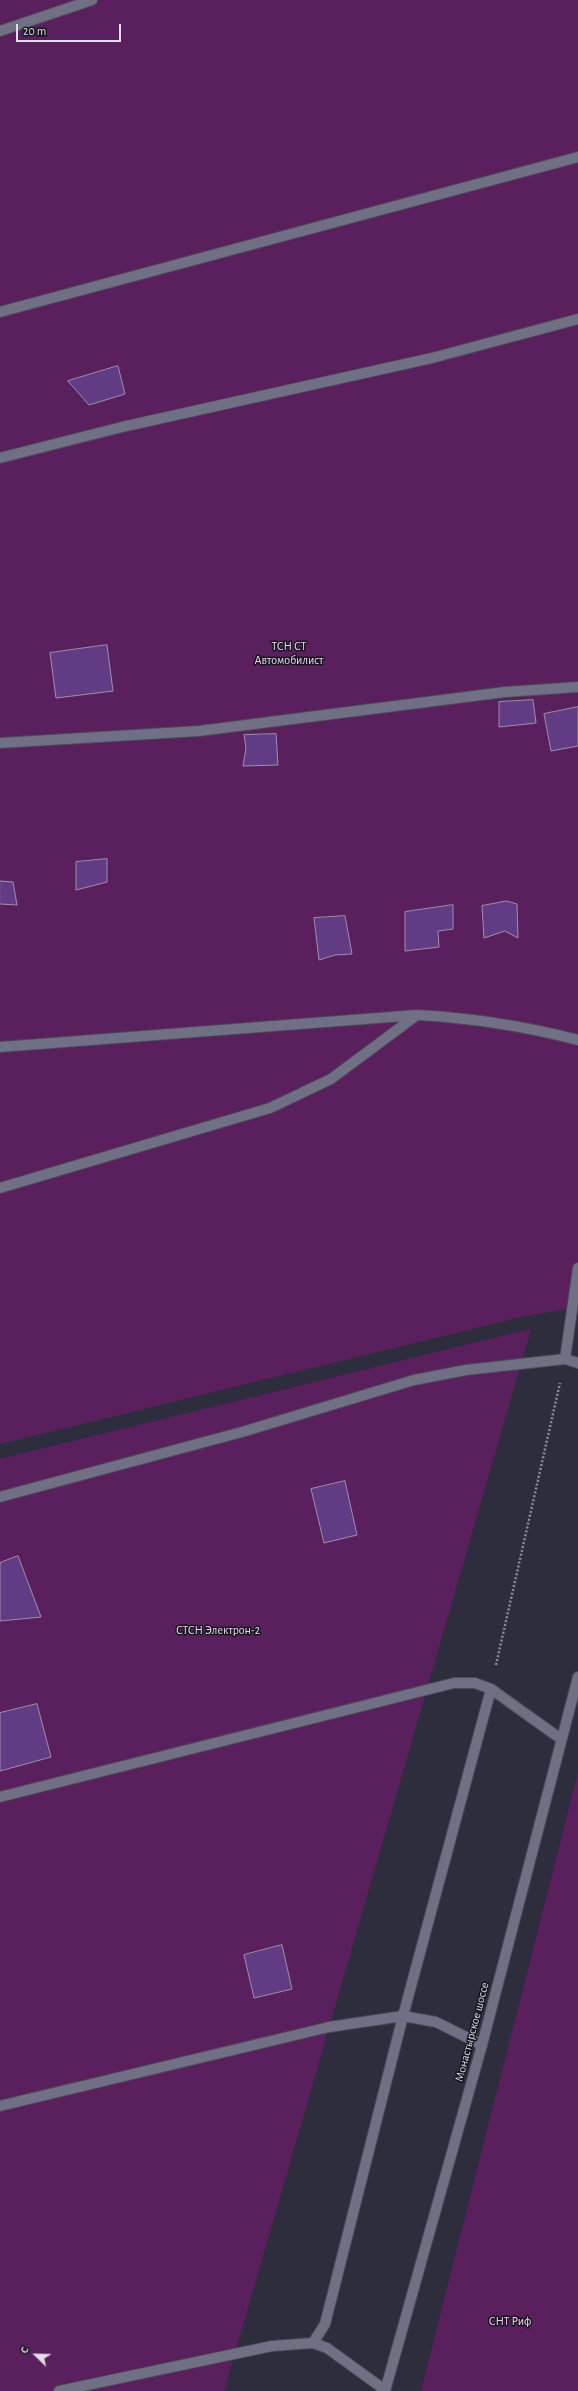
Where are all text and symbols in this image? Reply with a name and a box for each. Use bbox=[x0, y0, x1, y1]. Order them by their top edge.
scale bar bbox=[18, 16, 123, 42]
text: 20 m bbox=[23, 25, 46, 37]
park label: ТСН СТ Автомобилист bbox=[255, 639, 323, 667]
park label: СТСН Электрон-2 bbox=[176, 1623, 260, 1637]
street label: Монастырское шоссе bbox=[452, 1981, 492, 2083]
park label: СНТ Риф bbox=[489, 2314, 531, 2328]
north arrow bbox=[16, 2335, 56, 2375]
text: С bbox=[18, 2345, 31, 2355]

